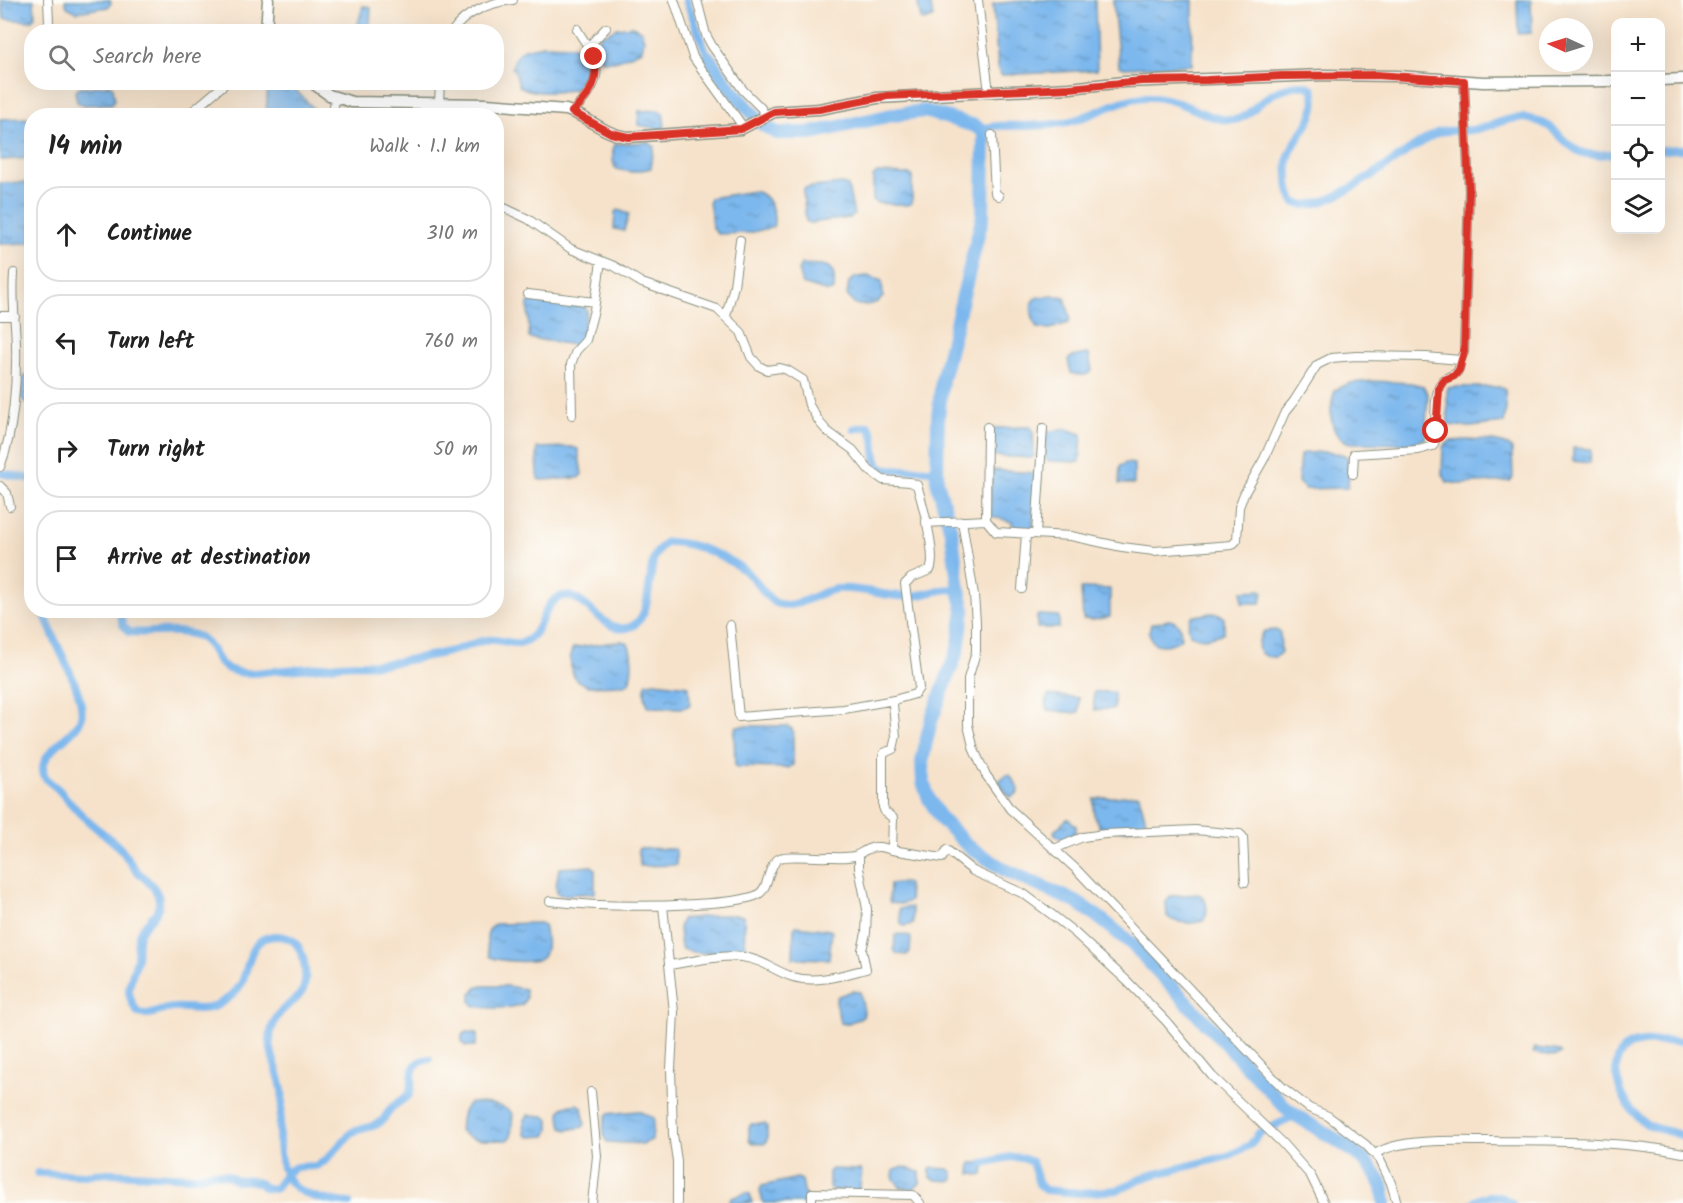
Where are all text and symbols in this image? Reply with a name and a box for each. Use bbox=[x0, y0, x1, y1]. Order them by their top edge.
north arrow bbox=[1539, 18, 1593, 72]
map controls bbox=[1611, 18, 1665, 234]
button: + bbox=[1611, 18, 1665, 72]
search box bbox=[24, 24, 504, 90]
text: Search here bbox=[93, 40, 201, 75]
icon: search bbox=[45, 41, 78, 74]
route end bbox=[580, 43, 606, 69]
button: − bbox=[1611, 72, 1665, 126]
text: 14 min bbox=[48, 126, 123, 168]
button: locate bbox=[1611, 126, 1665, 180]
text: Walk · 1.1 km bbox=[369, 131, 480, 163]
button: layers bbox=[1611, 180, 1665, 234]
text: Continue bbox=[107, 217, 192, 252]
icon: ahead bbox=[50, 218, 83, 251]
text: 310 m bbox=[426, 218, 478, 250]
text: Turn left bbox=[107, 325, 194, 360]
icon: left bbox=[50, 326, 83, 359]
text: 760 m bbox=[424, 326, 478, 358]
route start bbox=[1422, 417, 1448, 443]
text: Turn right bbox=[107, 433, 205, 468]
icon: right bbox=[50, 434, 83, 467]
text: 50 m bbox=[433, 434, 478, 466]
text: Arrive at destination bbox=[107, 541, 310, 576]
icon: arrive bbox=[50, 542, 83, 575]

